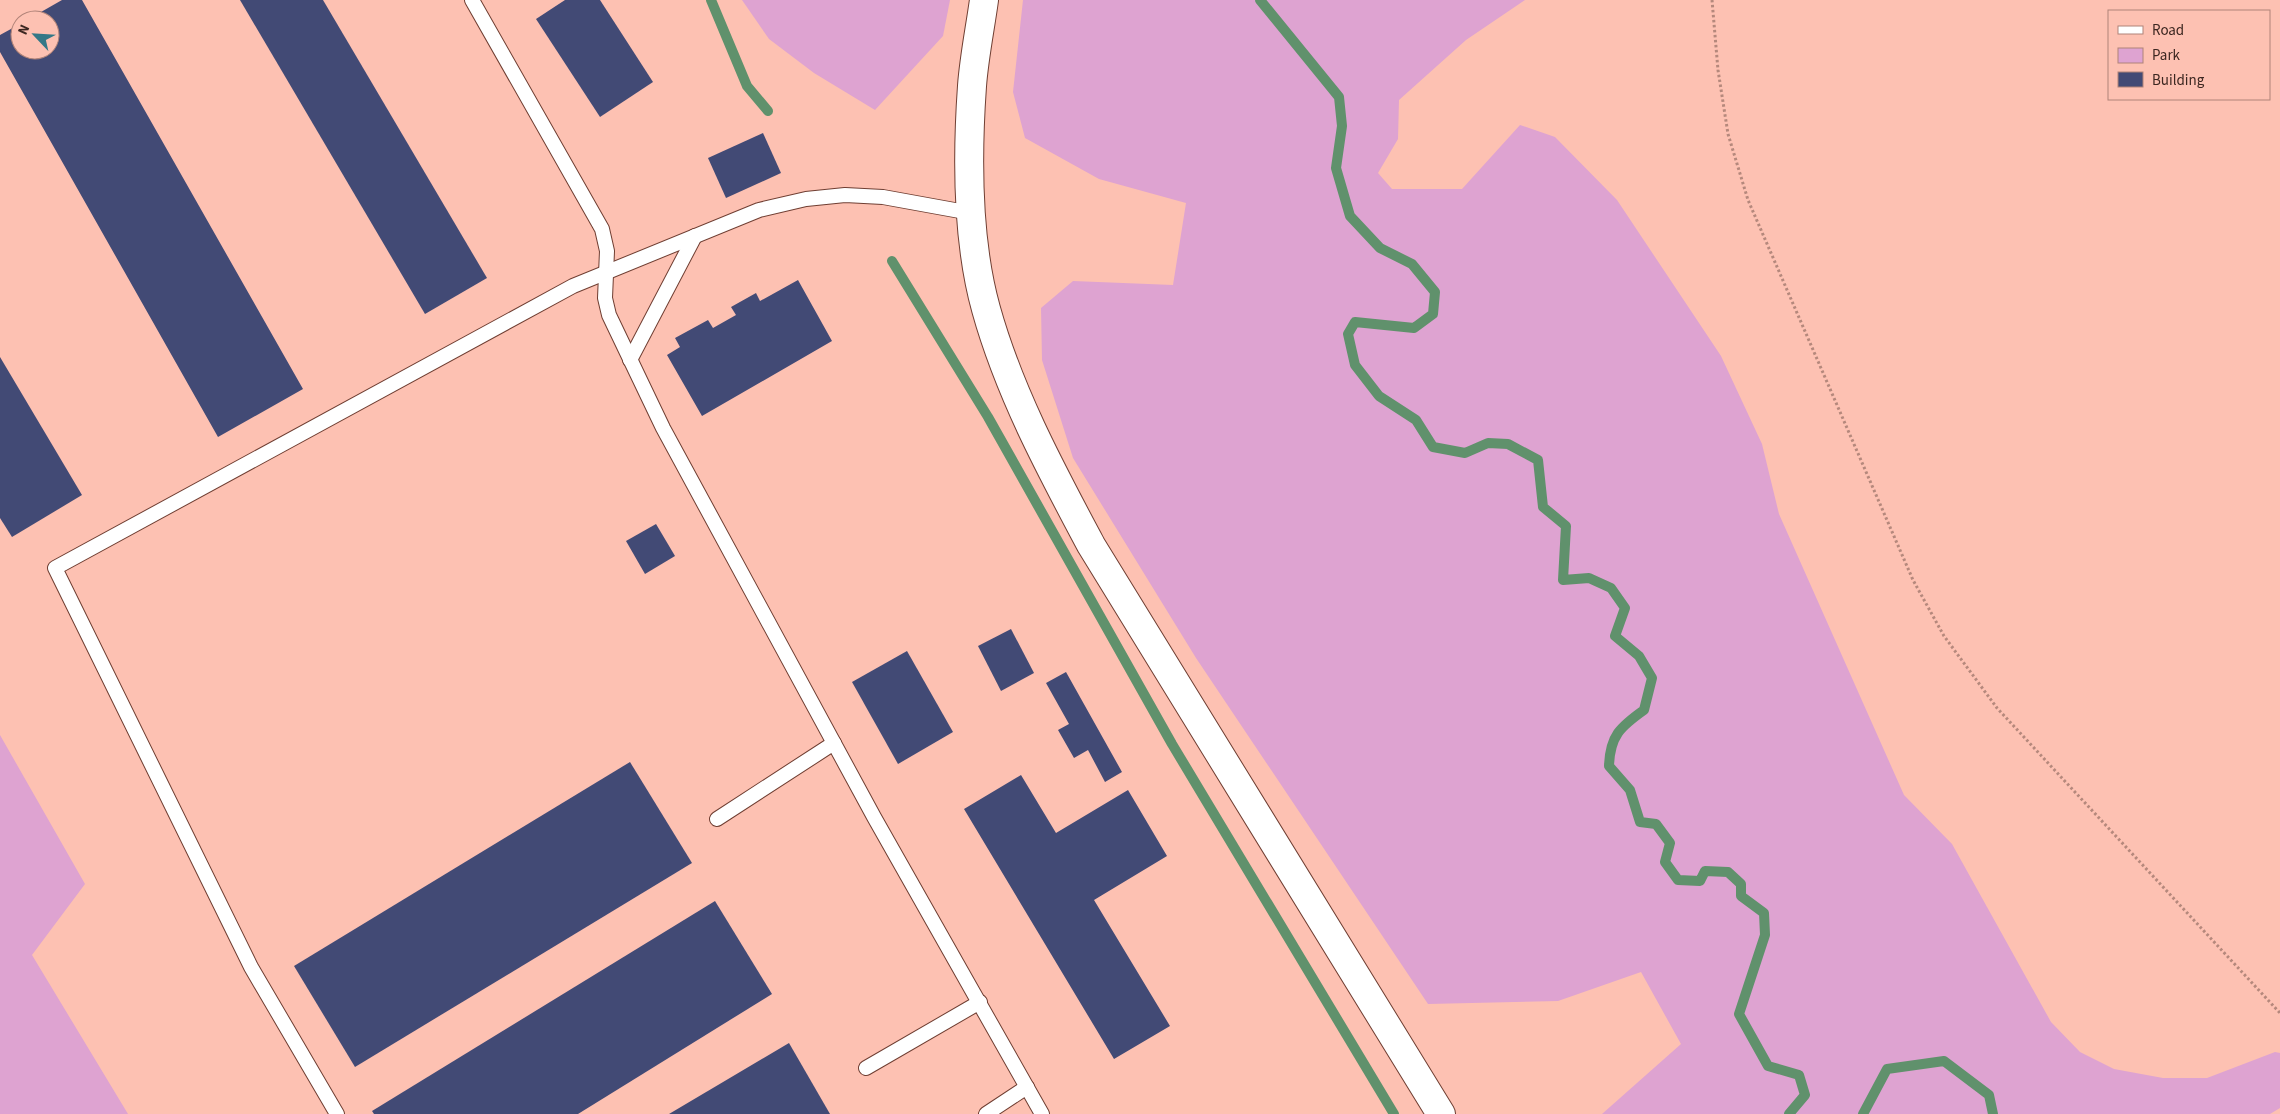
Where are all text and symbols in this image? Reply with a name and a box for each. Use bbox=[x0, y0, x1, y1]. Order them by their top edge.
north arrow bbox=[10, 10, 60, 60]
legend bbox=[2108, 10, 2270, 100]
text: Road bbox=[2152, 20, 2184, 41]
text: N bbox=[13, 21, 35, 38]
text: Park bbox=[2152, 45, 2181, 66]
text: Building bbox=[2152, 70, 2205, 91]

